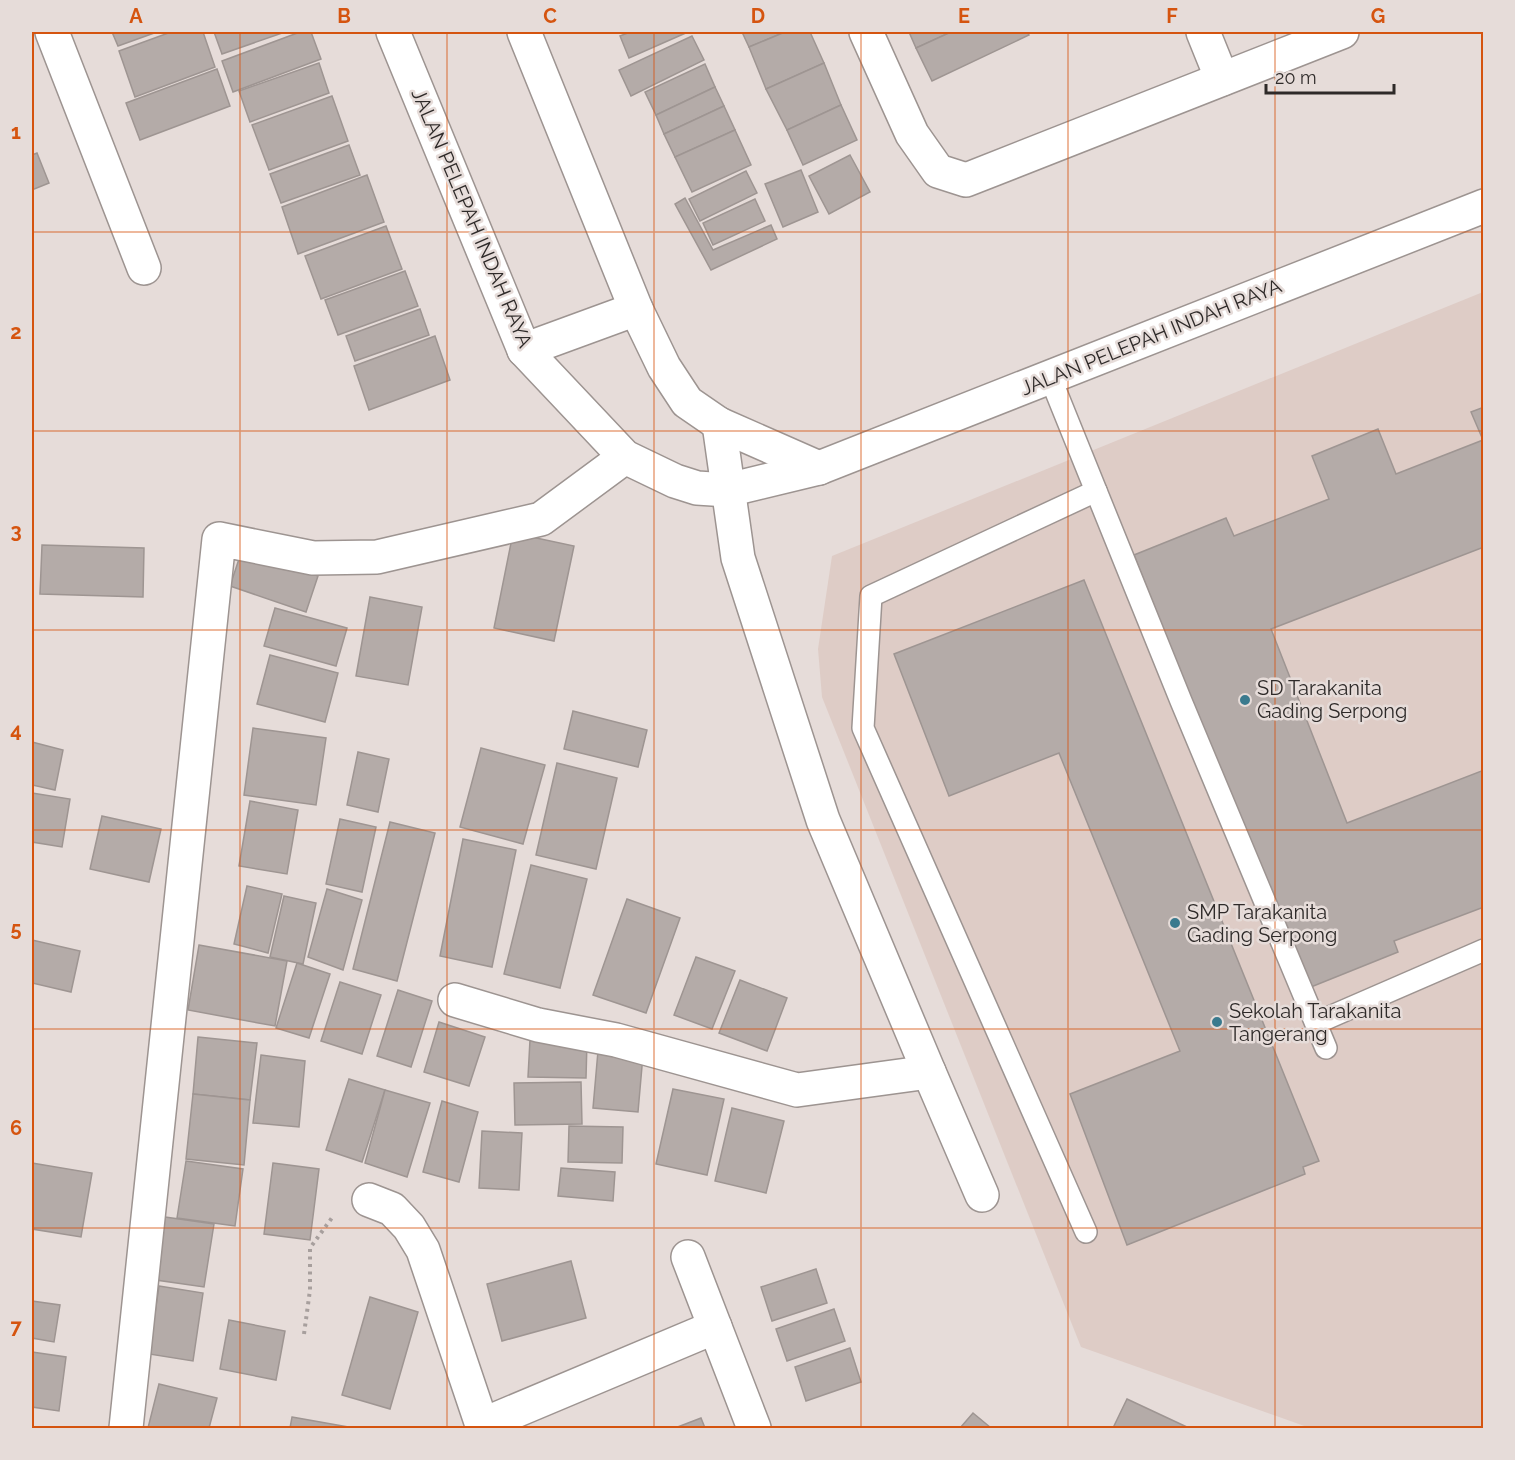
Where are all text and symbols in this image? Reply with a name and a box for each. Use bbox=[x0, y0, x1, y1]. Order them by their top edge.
text: A bbox=[129, 4, 143, 28]
text: B bbox=[337, 4, 351, 28]
text: C bbox=[543, 4, 557, 28]
text: D bbox=[751, 4, 765, 28]
text: E bbox=[958, 4, 970, 28]
text: F bbox=[1166, 4, 1178, 28]
text: G bbox=[1371, 4, 1385, 28]
scale bar bbox=[1266, 57, 1394, 95]
text: 20 m bbox=[1275, 67, 1317, 88]
street label: JALAN PELEPAH INDAH RAYA bbox=[406, 85, 538, 352]
text: 1 bbox=[11, 120, 21, 144]
street label: JALAN PELEPAH INDAH RAYA bbox=[1017, 273, 1285, 400]
text: 2 bbox=[10, 320, 22, 344]
text: 3 bbox=[10, 519, 22, 543]
place label: SD Tarakanita Gading Serpong bbox=[1257, 676, 1407, 723]
marker: SD Tarakanita Gading Serpong bbox=[1238, 693, 1252, 707]
text: 4 bbox=[10, 718, 22, 742]
place label: SMP Tarakanita Gading Serpong bbox=[1187, 900, 1337, 947]
marker: SMP Tarakanita Gading Serpong bbox=[1168, 916, 1182, 930]
text: 5 bbox=[10, 917, 22, 941]
place label: Sekolah Tarakanita Tangerang bbox=[1229, 999, 1401, 1046]
marker: Sekolah Tarakanita Tangerang bbox=[1210, 1015, 1224, 1029]
text: 6 bbox=[10, 1116, 22, 1140]
text: 7 bbox=[10, 1315, 22, 1339]

